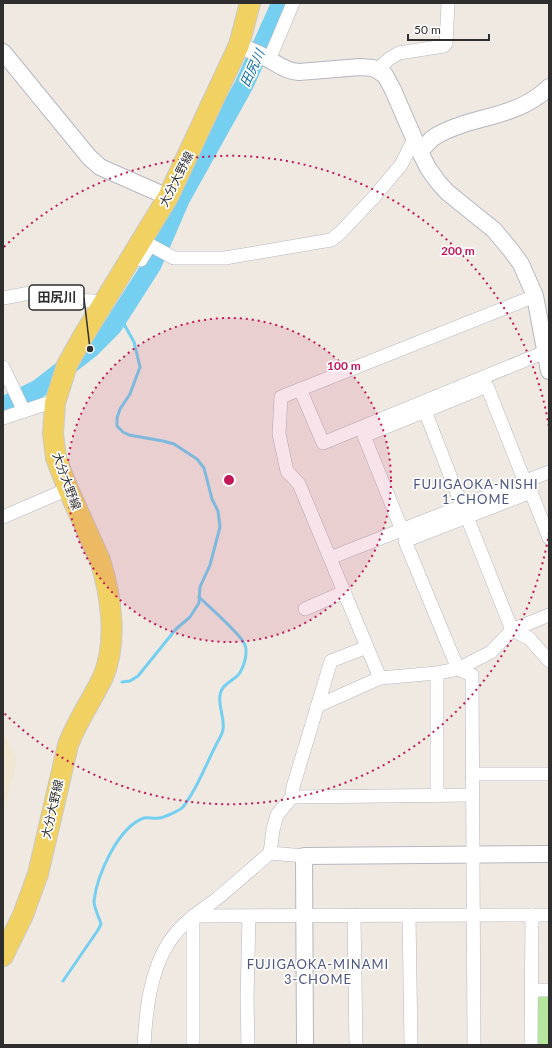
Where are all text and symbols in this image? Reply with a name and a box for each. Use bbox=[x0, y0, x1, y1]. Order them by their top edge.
scale bar bbox=[408, 16, 489, 42]
text: 50 m bbox=[414, 22, 441, 37]
water label: 田尻川 bbox=[237, 45, 268, 89]
street label: 大分大野線 bbox=[156, 149, 196, 209]
text: 200 m bbox=[441, 243, 475, 258]
callout: 田尻川 bbox=[29, 285, 84, 310]
text: 田尻川 bbox=[37, 289, 77, 305]
text: 100 m bbox=[327, 358, 361, 373]
street label: 大分大野線 bbox=[50, 450, 84, 512]
centre of rings bbox=[222, 473, 236, 487]
district label: FUJIGAOKA-NISHI 1-CHOME bbox=[413, 476, 539, 507]
street label: 大分大野線 bbox=[38, 778, 66, 840]
district label: FUJIGAOKA-MINAMI 3-CHOME bbox=[247, 956, 389, 987]

